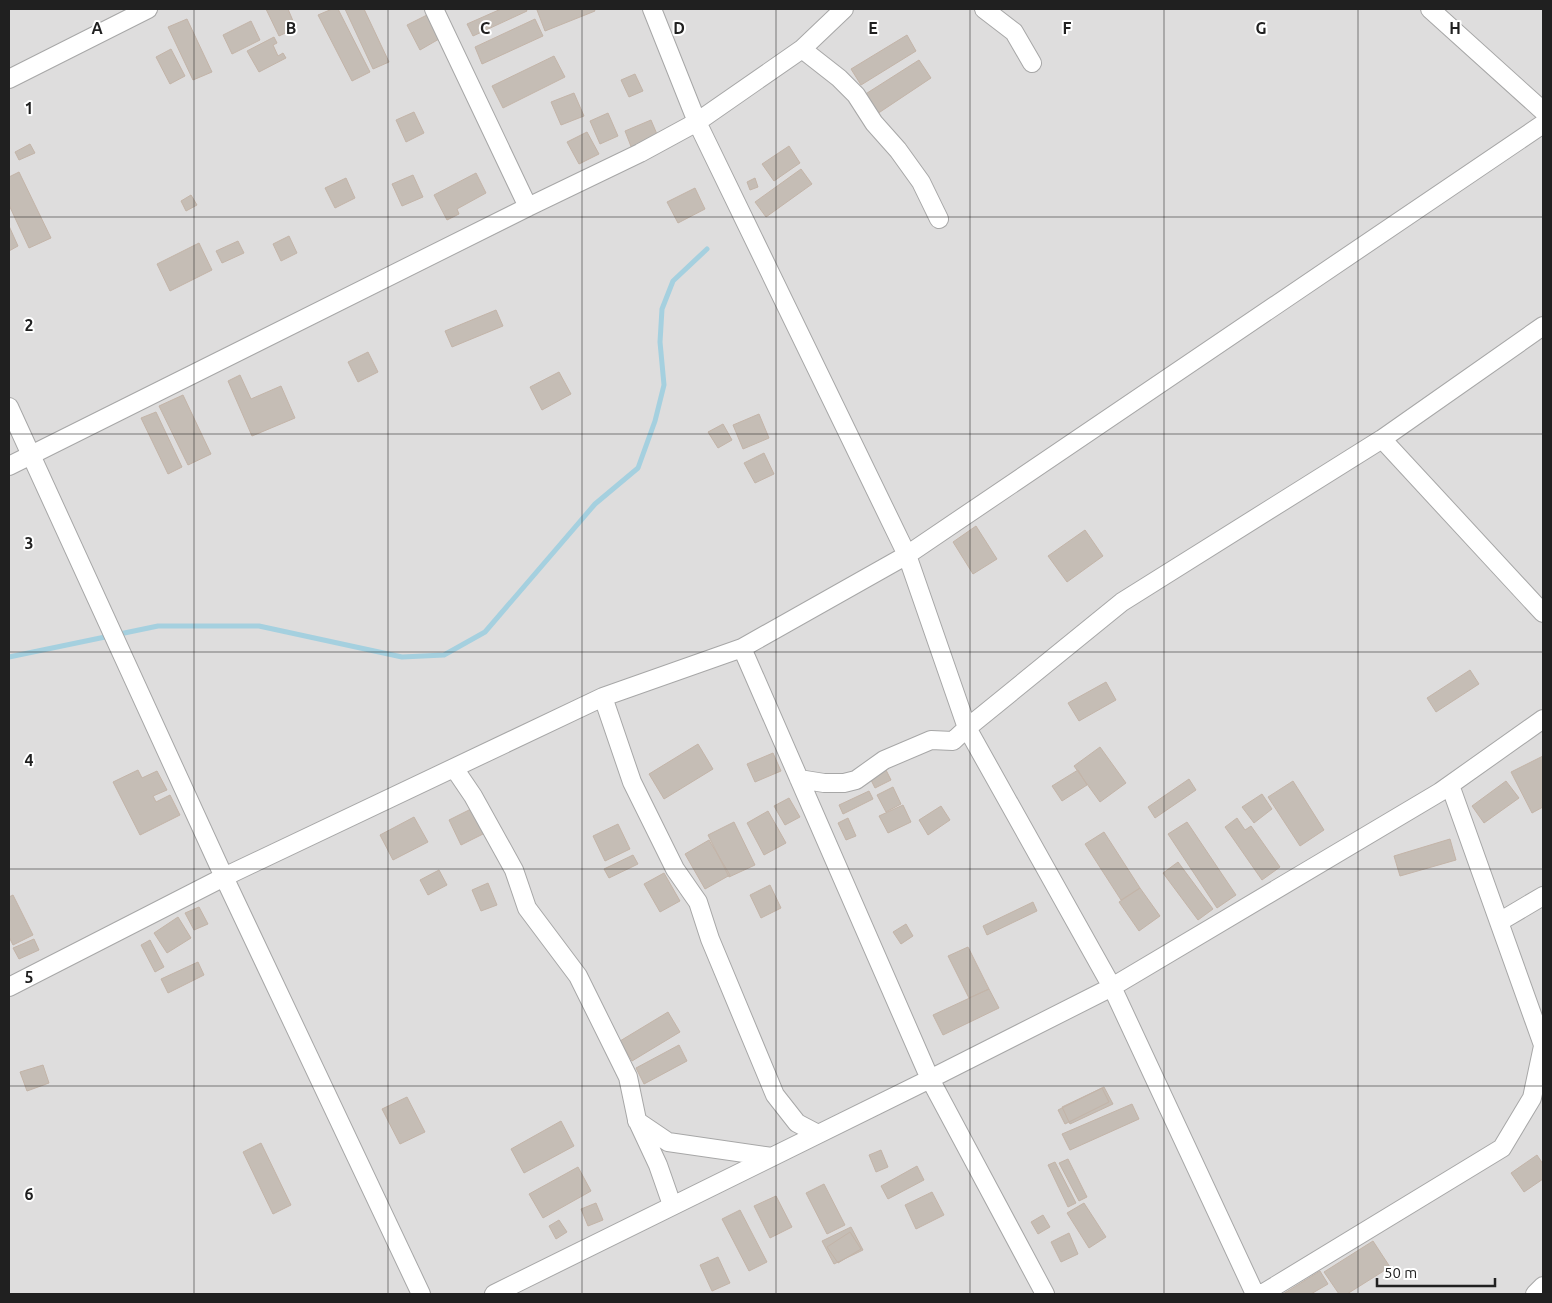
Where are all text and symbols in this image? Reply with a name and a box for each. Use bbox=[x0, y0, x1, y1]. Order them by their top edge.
text: A bbox=[91, 19, 103, 37]
text: B bbox=[286, 19, 296, 37]
text: C bbox=[480, 19, 490, 37]
text: D bbox=[673, 19, 685, 37]
text: E bbox=[868, 19, 878, 37]
text: F bbox=[1063, 19, 1072, 37]
text: G bbox=[1255, 19, 1267, 37]
text: H bbox=[1449, 19, 1461, 37]
text: 1 bbox=[24, 99, 34, 117]
text: 2 bbox=[24, 316, 34, 334]
text: 3 bbox=[24, 534, 34, 552]
text: 4 bbox=[24, 751, 34, 769]
text: 5 bbox=[24, 968, 34, 986]
text: 6 bbox=[24, 1185, 34, 1203]
scale bar bbox=[1377, 1256, 1494, 1288]
text: 50 m bbox=[1384, 1264, 1417, 1281]

